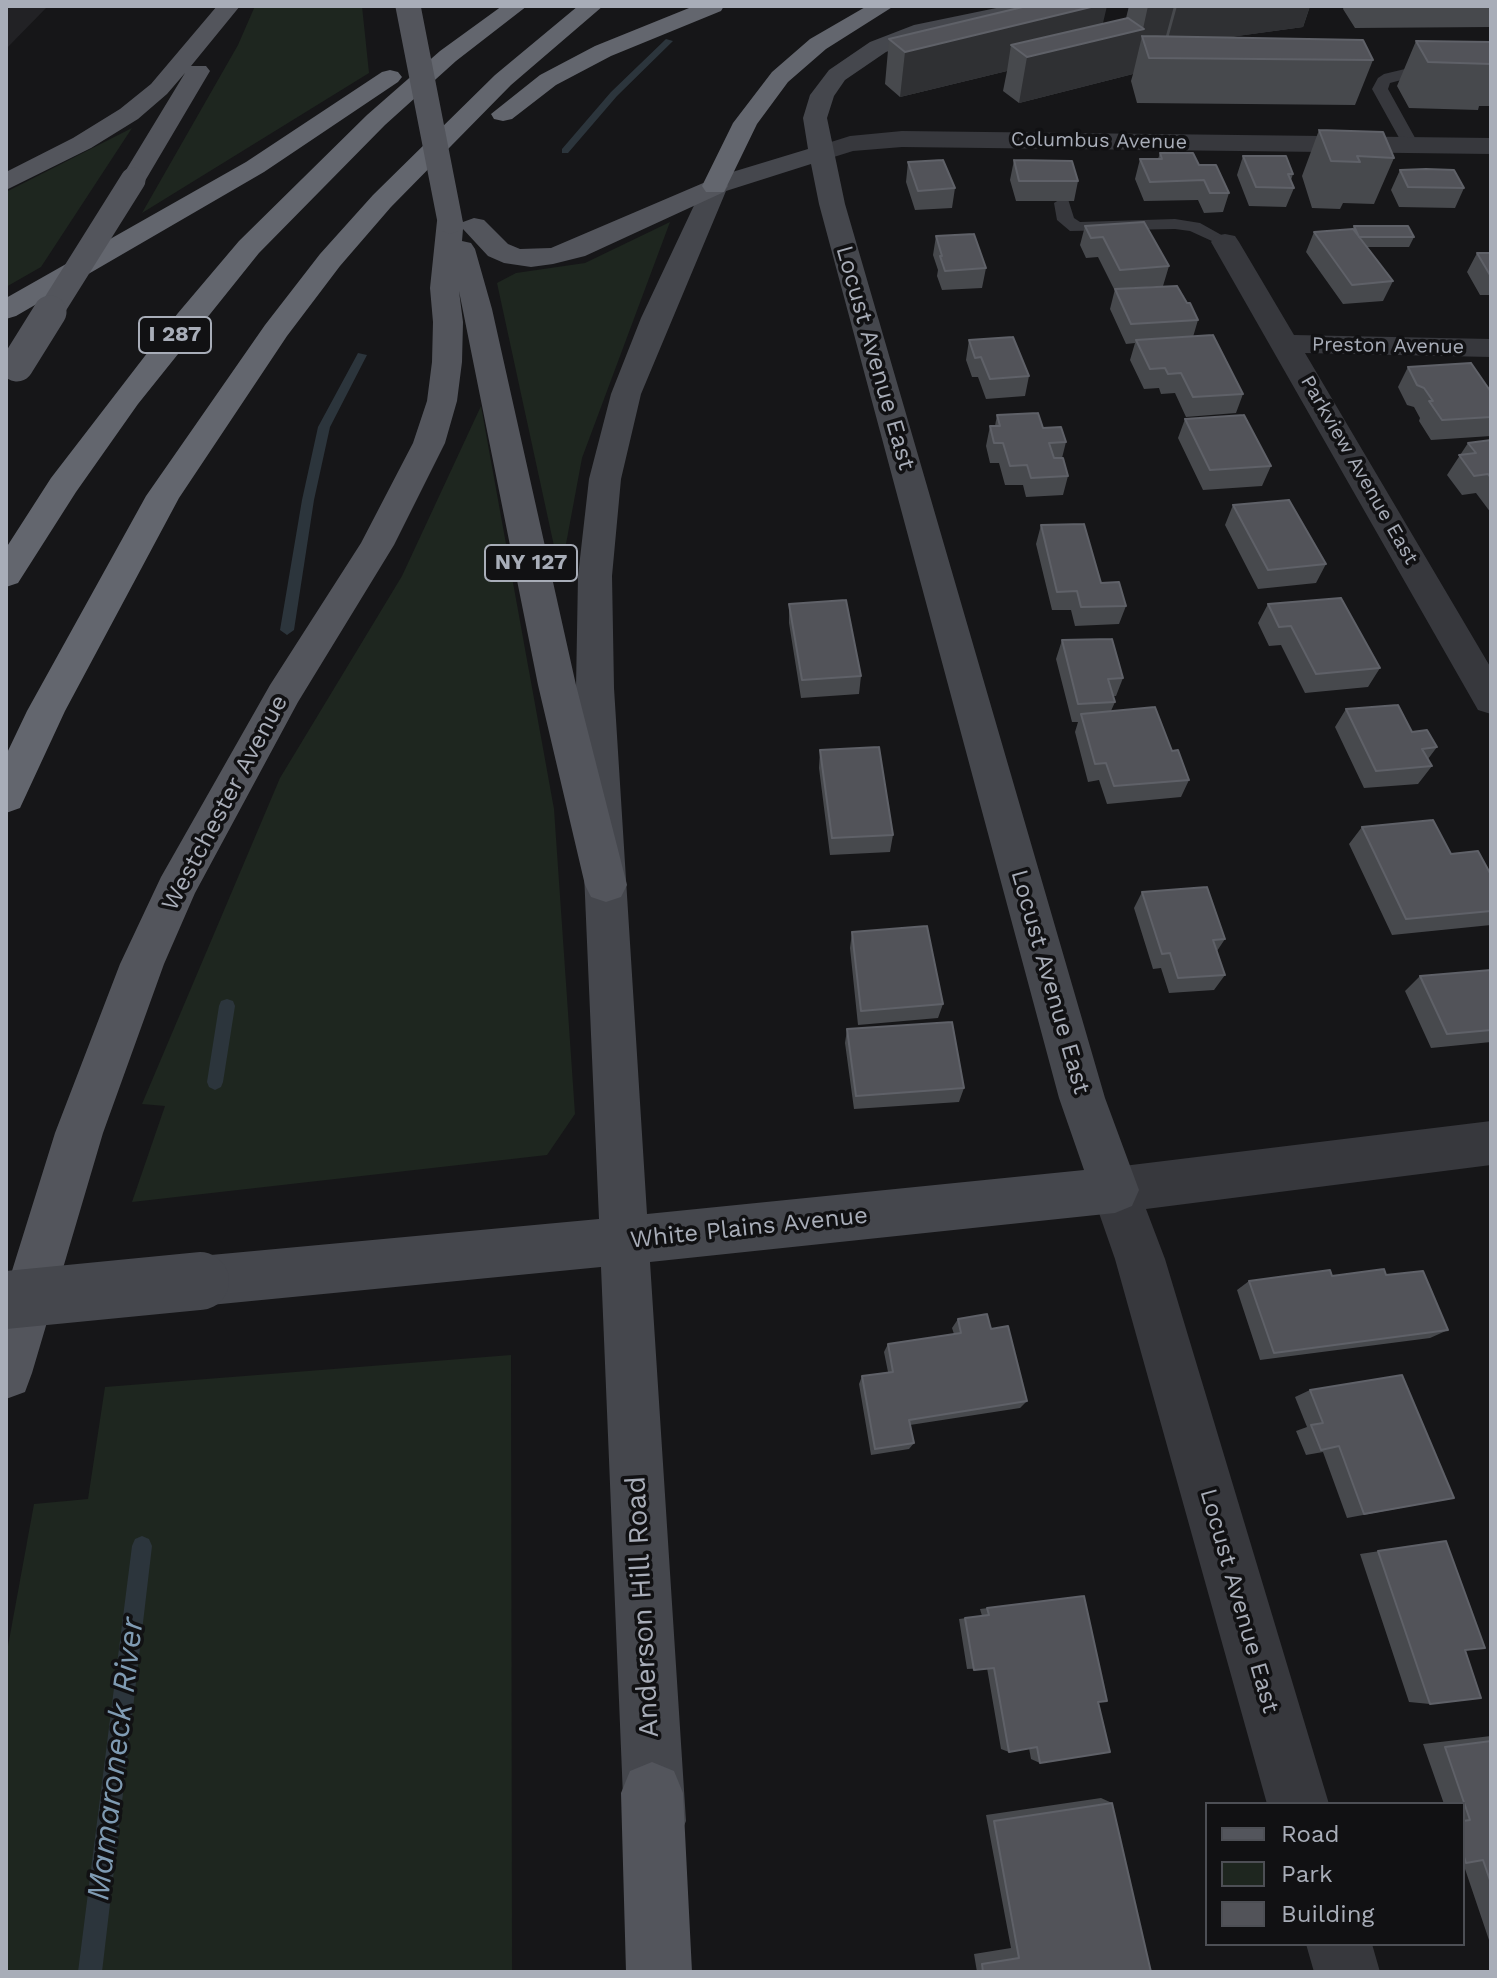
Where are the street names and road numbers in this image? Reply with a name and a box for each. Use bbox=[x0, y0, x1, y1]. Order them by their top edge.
street label: Columbus Avenue bbox=[1011, 127, 1187, 155]
street label: Locust Avenue East bbox=[829, 242, 921, 474]
road number: I 287 bbox=[139, 317, 211, 353]
street label: Preston Avenue bbox=[1312, 333, 1464, 359]
street label: Parkview Avenue East bbox=[1295, 371, 1423, 569]
road number: NY 127 bbox=[485, 545, 577, 581]
street label: Westchester Avenue bbox=[156, 690, 294, 916]
street label: Locust Avenue East bbox=[1004, 866, 1096, 1098]
street label: White Plains Avenue bbox=[629, 1201, 869, 1255]
street label: Anderson Hill Road bbox=[619, 1475, 667, 1739]
street label: Locust Avenue East bbox=[1193, 1485, 1285, 1717]

